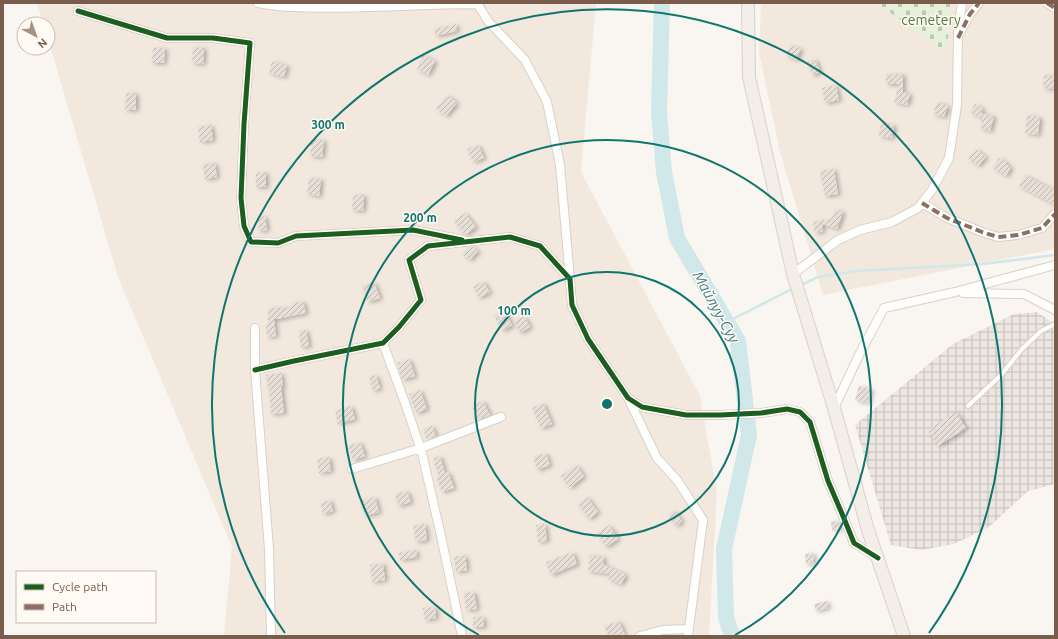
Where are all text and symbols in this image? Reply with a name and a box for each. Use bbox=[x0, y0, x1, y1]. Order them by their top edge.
park label: cemetery bbox=[901, 12, 961, 28]
north arrow bbox=[16, 16, 56, 56]
text: N bbox=[36, 36, 50, 51]
text: 300 m bbox=[311, 118, 345, 131]
text: 200 m bbox=[403, 211, 437, 224]
water label: Майлуу-Суу bbox=[690, 268, 744, 346]
text: 100 m bbox=[497, 304, 531, 317]
centre of rings bbox=[600, 397, 614, 411]
legend bbox=[16, 571, 156, 623]
text: Cycle path bbox=[52, 580, 108, 593]
text: Path bbox=[52, 600, 77, 613]

